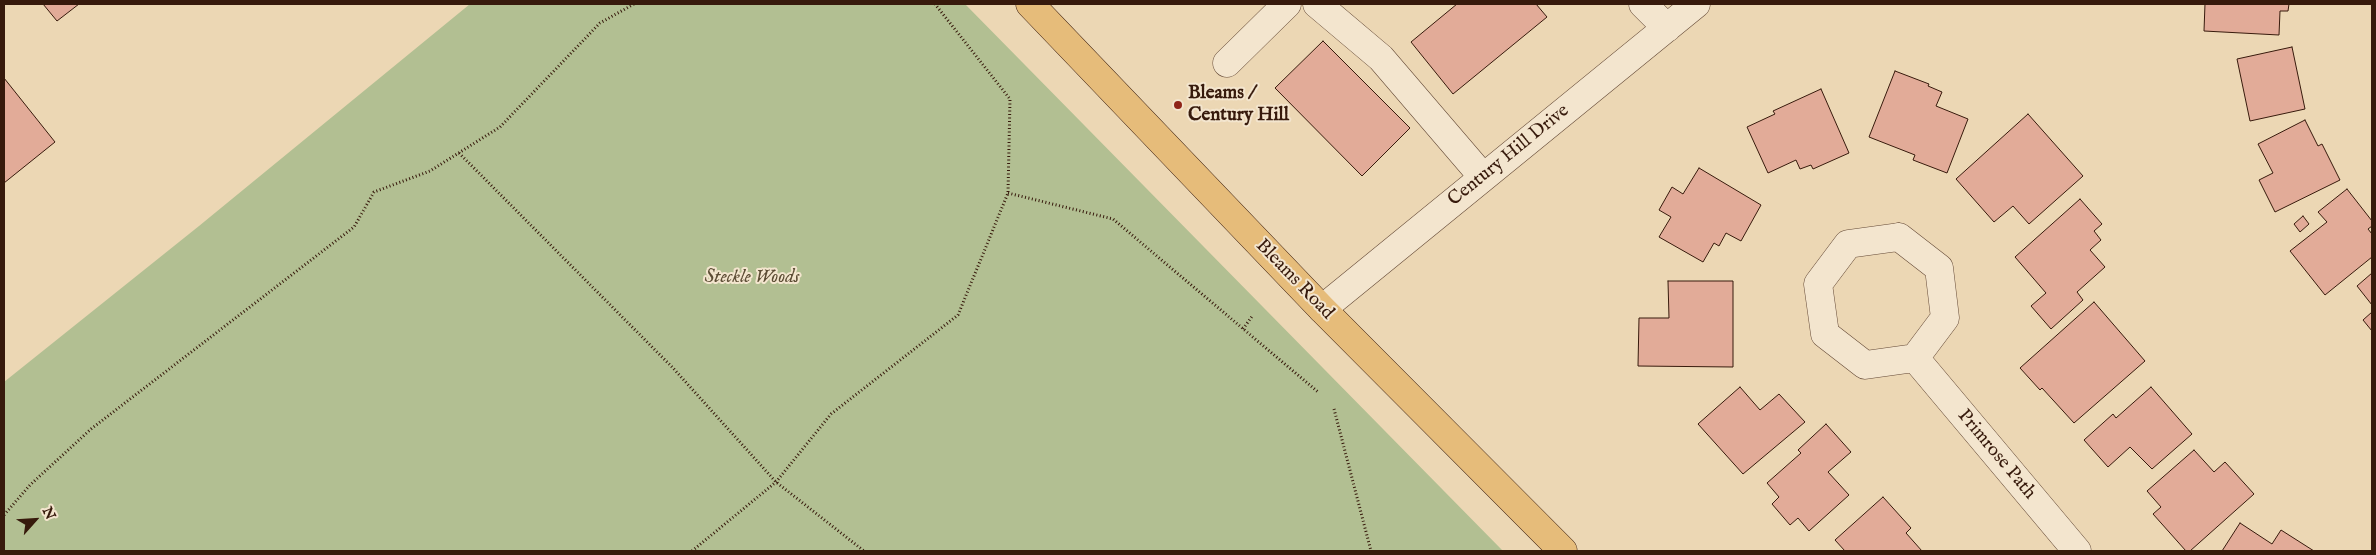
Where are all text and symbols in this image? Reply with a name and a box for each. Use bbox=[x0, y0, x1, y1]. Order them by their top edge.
place label: Bleams / Century Hill bbox=[1188, 83, 1289, 127]
marker: Bleams / Century Hill bbox=[1172, 99, 1184, 111]
street label: Century Hill Drive bbox=[1444, 100, 1574, 212]
street label: Bleams Road bbox=[1250, 235, 1338, 325]
park label: Steckle Woods bbox=[704, 267, 800, 289]
street label: Primrose Path bbox=[1952, 405, 2040, 505]
north arrow bbox=[10, 495, 60, 545]
text: N bbox=[38, 504, 59, 523]

